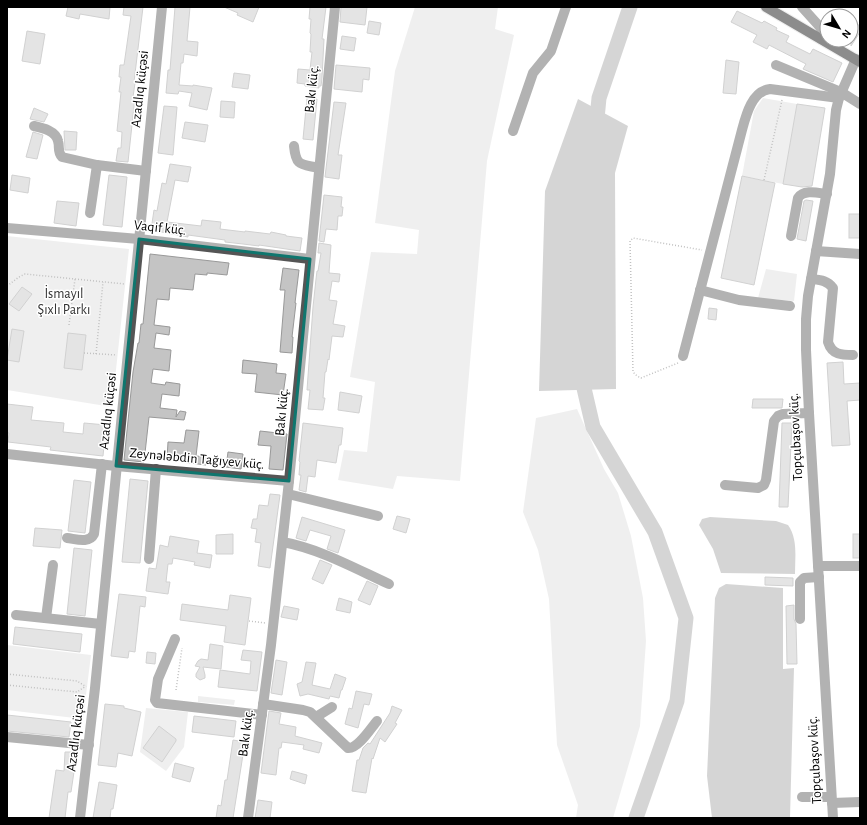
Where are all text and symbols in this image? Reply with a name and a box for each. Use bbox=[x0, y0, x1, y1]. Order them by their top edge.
north arrow bbox=[819, 8, 859, 48]
text: N bbox=[840, 27, 853, 40]
street label: Azadlıq küçəsi bbox=[129, 50, 151, 128]
street label: Bakı küç. bbox=[303, 65, 321, 113]
street label: Vaqif küç. bbox=[133, 218, 187, 238]
park label: İsmayıl Şıxlı Parkı bbox=[38, 284, 90, 317]
street label: Azadlıq küçəsi bbox=[97, 372, 119, 450]
street label: Bakı küç. bbox=[273, 388, 291, 436]
street label: Topçubaşov küç. bbox=[787, 393, 805, 481]
street label: Zeynələbdin Tağıyev küç. bbox=[129, 446, 265, 472]
street label: Azadlıq küçəsi bbox=[64, 694, 88, 772]
street label: Bakı küç. bbox=[236, 708, 256, 758]
street label: Topçubaşov küç. bbox=[806, 716, 824, 804]

